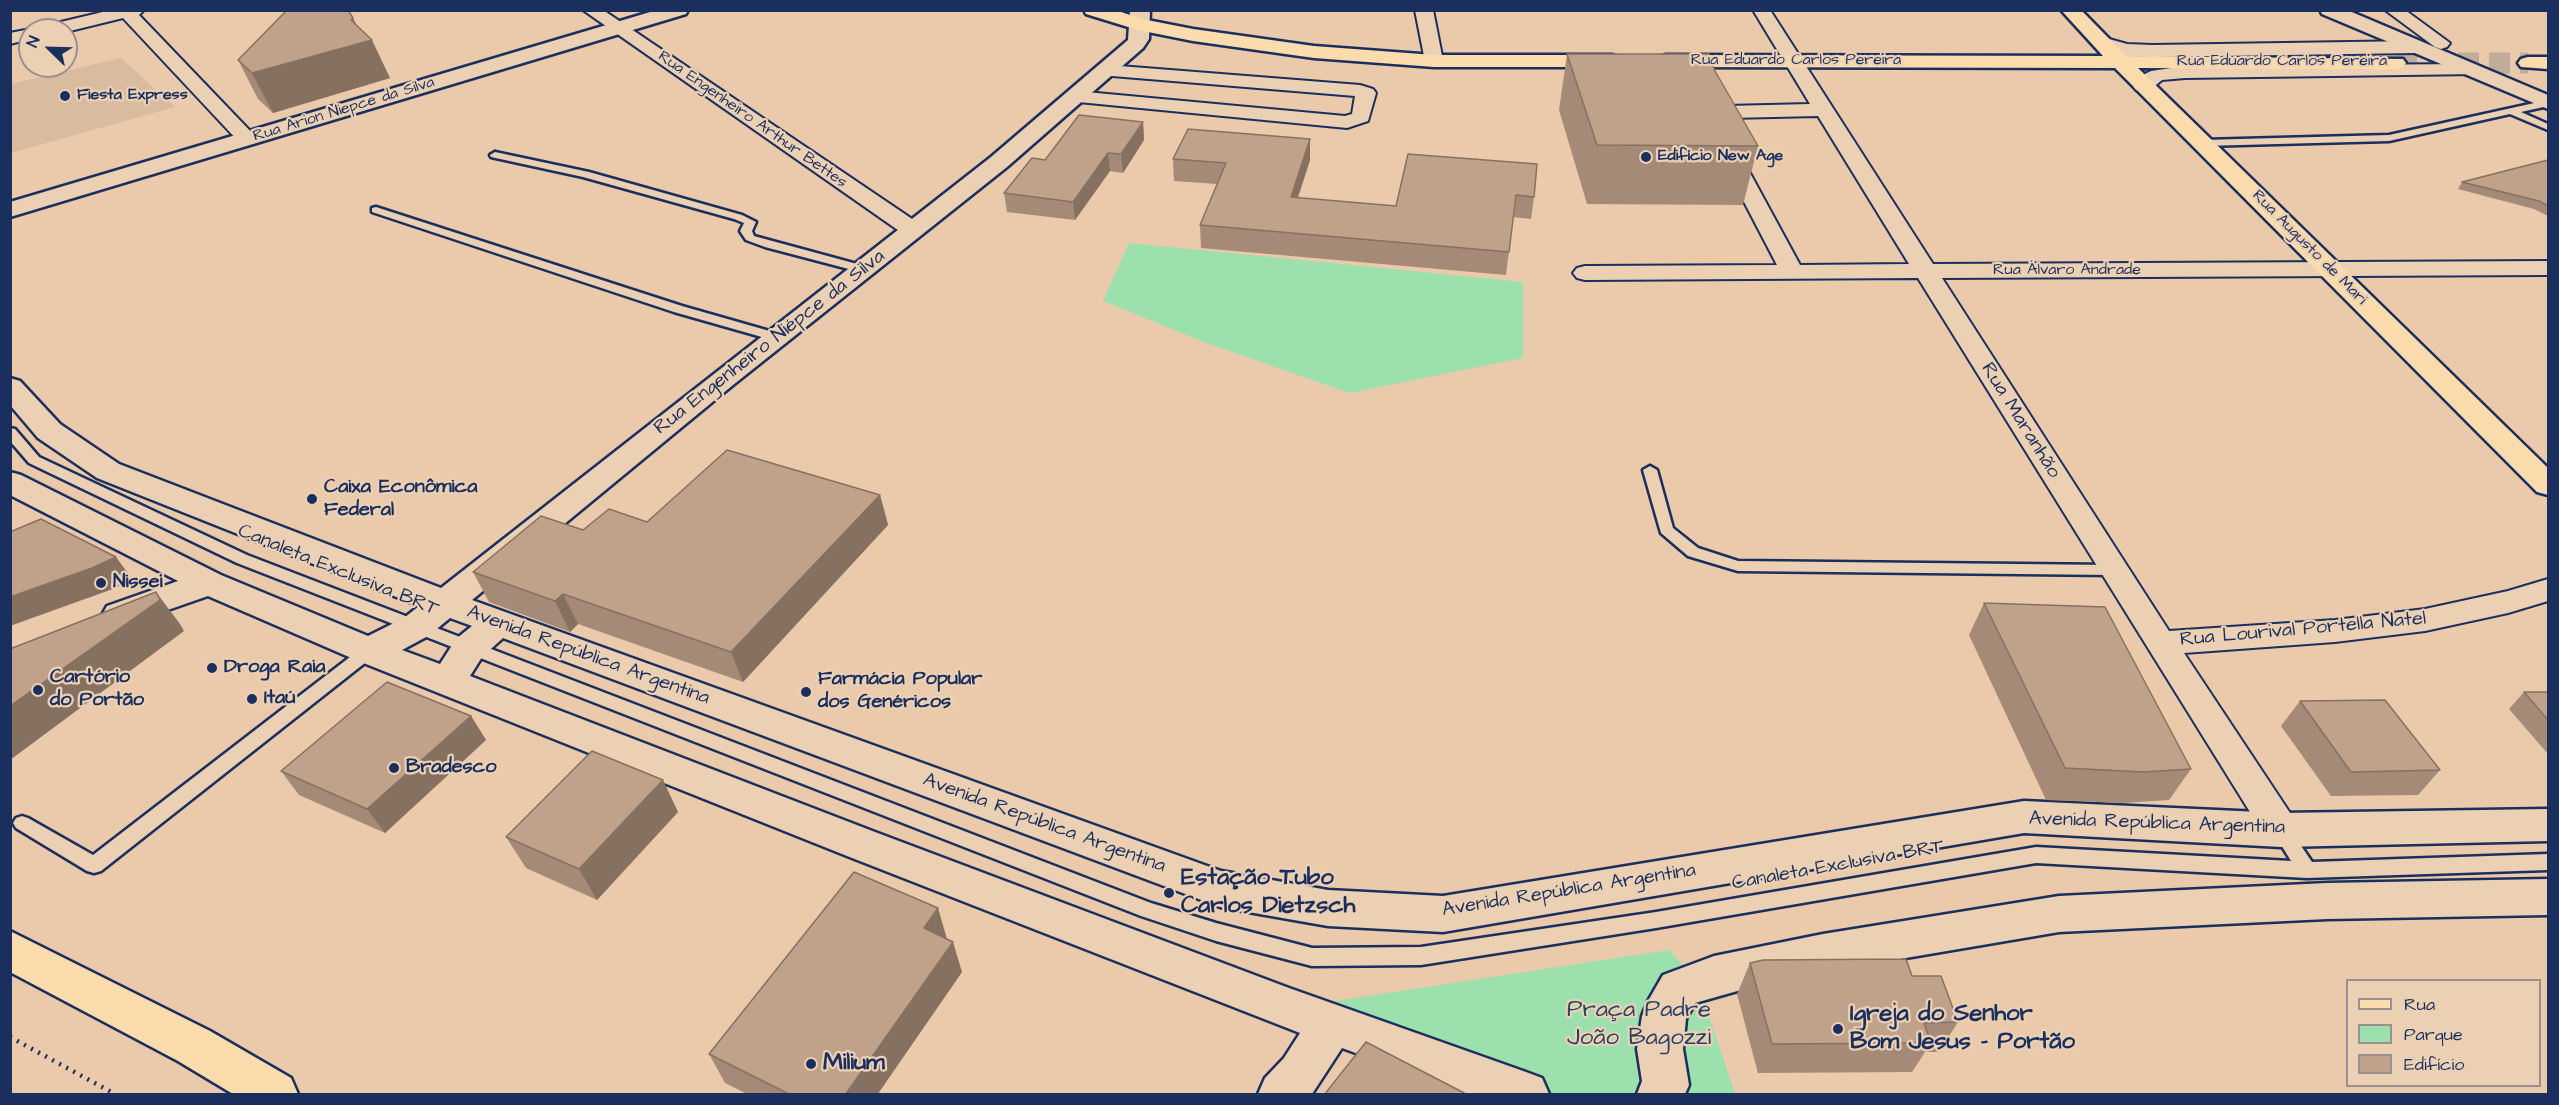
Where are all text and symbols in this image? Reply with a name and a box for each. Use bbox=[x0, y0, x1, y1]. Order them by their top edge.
north arrow bbox=[18, 18, 78, 78]
text: N bbox=[21, 33, 45, 51]
street label: Rua Engenheiro Arthur Bettes bbox=[654, 47, 850, 193]
street label: Rua Eduardo Carlos Pereira bbox=[1691, 51, 1901, 71]
street label: Rua Eduardo Carlos Pereira bbox=[2177, 52, 2387, 72]
street label: Rua Arion Niepce da Silva bbox=[251, 73, 437, 147]
place label: Fiesta Express bbox=[77, 86, 188, 106]
marker: Fiesta Express bbox=[58, 89, 72, 103]
place label: Edifício New Age bbox=[1658, 147, 1783, 167]
marker: Edifício New Age bbox=[1639, 150, 1653, 164]
street label: Rua Augusto de Mari bbox=[2248, 187, 2370, 309]
street label: Rua Engenheiro Niépce da Silva bbox=[650, 245, 890, 441]
street label: Rua Álvaro Andrade bbox=[1993, 261, 2141, 281]
street label: Rua Maranhão bbox=[1975, 359, 2065, 483]
place label: Caixa Econômica Federal bbox=[324, 476, 477, 523]
marker: Caixa Econômica Federal bbox=[305, 492, 319, 506]
street label: Canaleta Exclusiva BRT bbox=[234, 520, 442, 622]
place label: Nissei bbox=[113, 571, 162, 595]
marker: Nissei bbox=[94, 576, 108, 590]
street label: Avenida República Argentina bbox=[463, 601, 713, 711]
street label: Rua Lourival Portella Natel bbox=[2179, 607, 2427, 653]
place label: Droga Raia bbox=[224, 656, 325, 680]
marker: Droga Raia bbox=[205, 661, 219, 675]
place label: Cartório do Portão bbox=[50, 666, 144, 713]
place label: Farmácia Popular dos Genéricos bbox=[818, 668, 982, 715]
marker: Cartório do Portão bbox=[31, 683, 45, 697]
marker: Farmácia Popular dos Genéricos bbox=[799, 685, 813, 699]
place label: Itaú bbox=[264, 687, 295, 711]
marker: Itaú bbox=[245, 692, 259, 706]
place label: Bradesco bbox=[406, 756, 496, 780]
marker: Bradesco bbox=[387, 761, 401, 775]
street label: Avenida República Argentina bbox=[919, 769, 1169, 879]
street label: Avenida República Argentina bbox=[2028, 808, 2286, 840]
street label: Canaleta Exclusiva BRT bbox=[1730, 836, 1946, 896]
street label: Avenida República Argentina bbox=[1441, 859, 1697, 923]
place label: Estação Tubo Carlos Dietzsch bbox=[1181, 865, 1355, 921]
marker: Estação Tubo Carlos Dietzsch bbox=[1162, 886, 1176, 900]
legend bbox=[2346, 979, 2541, 1087]
text: Rua bbox=[2404, 992, 2435, 1017]
park label: Praça Padre João Bagozzi bbox=[1567, 997, 1711, 1053]
place label: Igreja do Senhor Bom Jesus – Portão bbox=[1850, 1001, 2075, 1057]
marker: Igreja do Senhor Bom Jesus – Portão bbox=[1831, 1022, 1845, 1036]
text: Parque bbox=[2404, 1022, 2463, 1047]
place label: Milium bbox=[823, 1050, 885, 1078]
text: Edifício bbox=[2404, 1052, 2464, 1077]
marker: Milium bbox=[804, 1057, 818, 1071]

